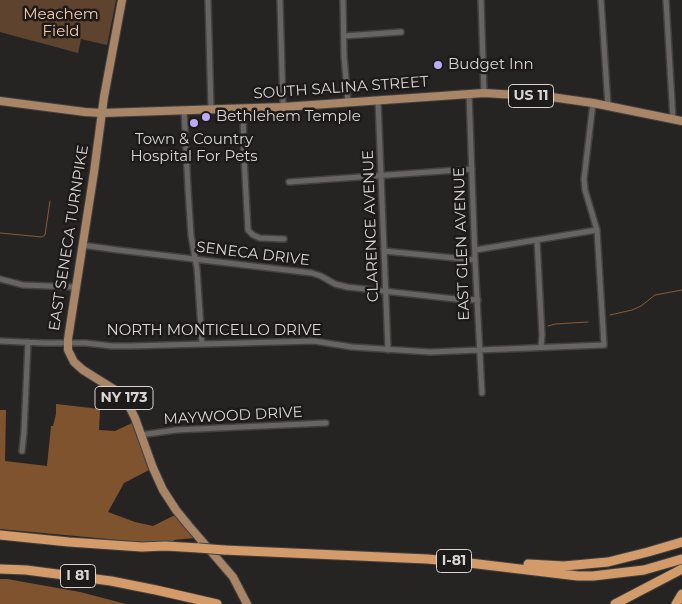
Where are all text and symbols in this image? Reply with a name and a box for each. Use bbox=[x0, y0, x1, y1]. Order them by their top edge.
park label: Meachem Field bbox=[23, 6, 99, 41]
place label: Budget Inn bbox=[448, 56, 534, 74]
marker: Budget Inn bbox=[432, 59, 444, 71]
street label: SOUTH SALINA STREET bbox=[253, 73, 429, 103]
road number: US 11 bbox=[508, 84, 554, 108]
place label: Bethlehem Temple bbox=[216, 108, 361, 126]
marker: Bethlehem Temple bbox=[200, 111, 212, 123]
marker: Town & Country Hospital For Pets bbox=[188, 117, 200, 129]
place label: Town & Country Hospital For Pets bbox=[130, 131, 258, 166]
street label: EAST SENECA TURNPIKE bbox=[45, 144, 93, 332]
street label: CLARENCE AVENUE bbox=[359, 149, 383, 303]
street label: EAST GLEN AVENUE bbox=[450, 167, 474, 321]
street label: SENECA DRIVE bbox=[195, 238, 311, 270]
street label: NORTH MONTICELLO DRIVE bbox=[107, 322, 321, 340]
road number: NY 173 bbox=[95, 386, 153, 409]
street label: MAYWOOD DRIVE bbox=[163, 403, 303, 429]
road number: I-81 bbox=[436, 550, 472, 572]
road number: I 81 bbox=[60, 564, 96, 588]

